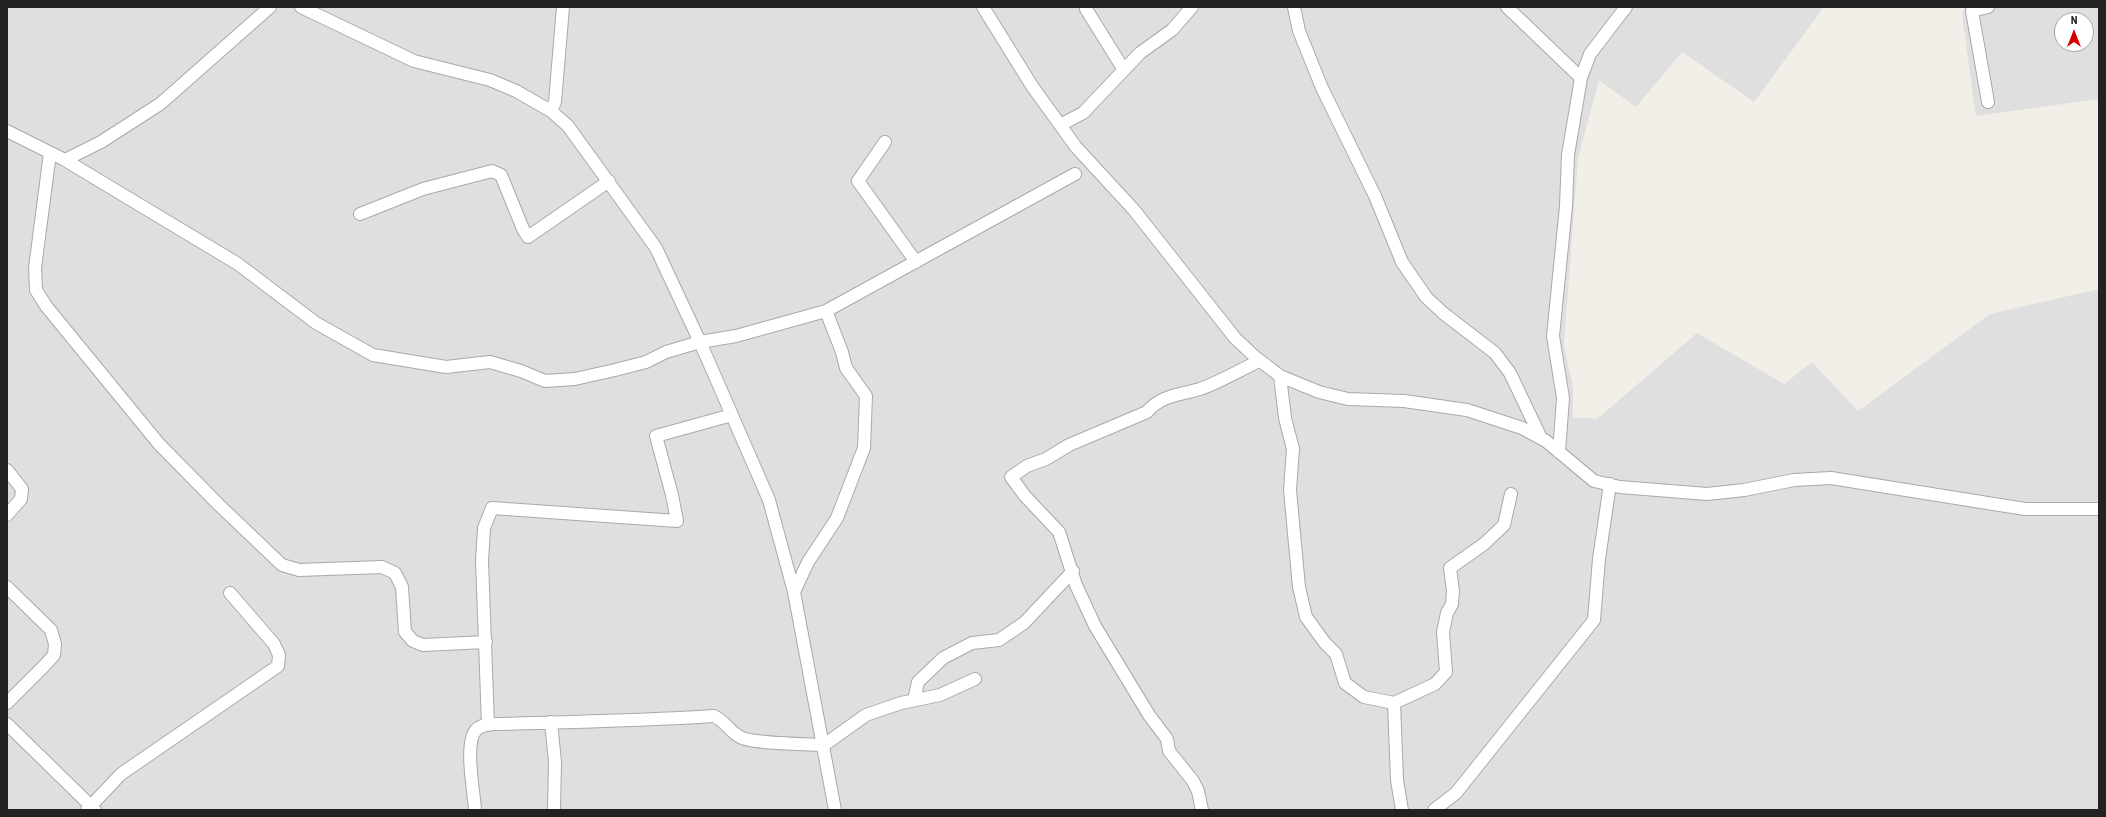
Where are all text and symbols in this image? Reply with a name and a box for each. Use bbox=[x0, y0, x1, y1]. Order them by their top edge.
north arrow bbox=[2054, 12, 2094, 52]
text: N bbox=[2071, 14, 2077, 27]

